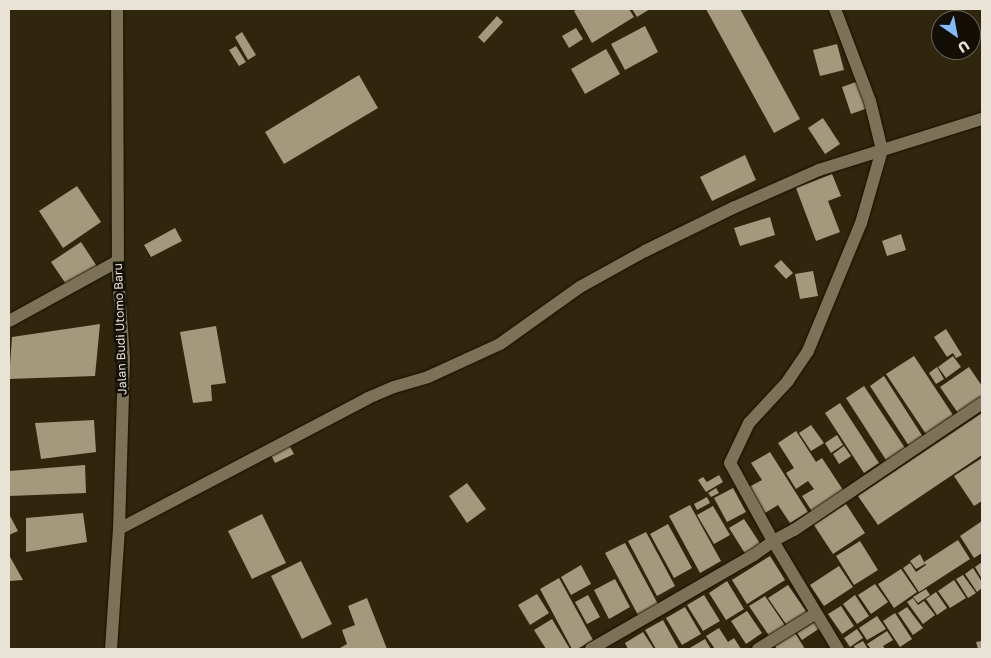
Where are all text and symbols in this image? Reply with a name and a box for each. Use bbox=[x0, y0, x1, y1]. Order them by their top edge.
north arrow bbox=[931, 10, 981, 60]
text: U bbox=[955, 37, 973, 57]
street label: Jalan Budi Utomo Baru bbox=[111, 263, 129, 395]

